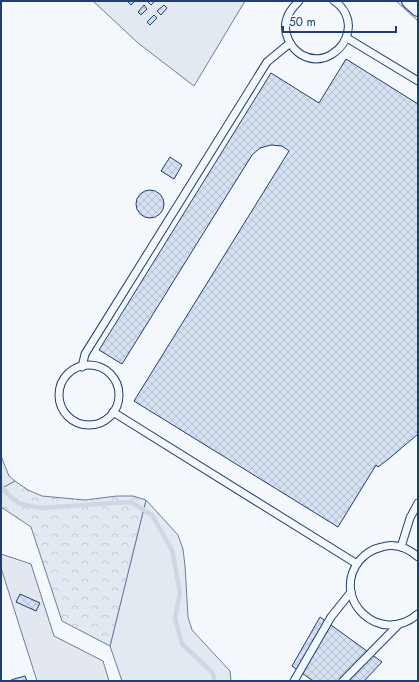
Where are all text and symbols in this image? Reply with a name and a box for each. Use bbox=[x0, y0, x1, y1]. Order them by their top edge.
scale bar bbox=[283, 8, 396, 34]
text: 50 m bbox=[289, 13, 316, 31]

